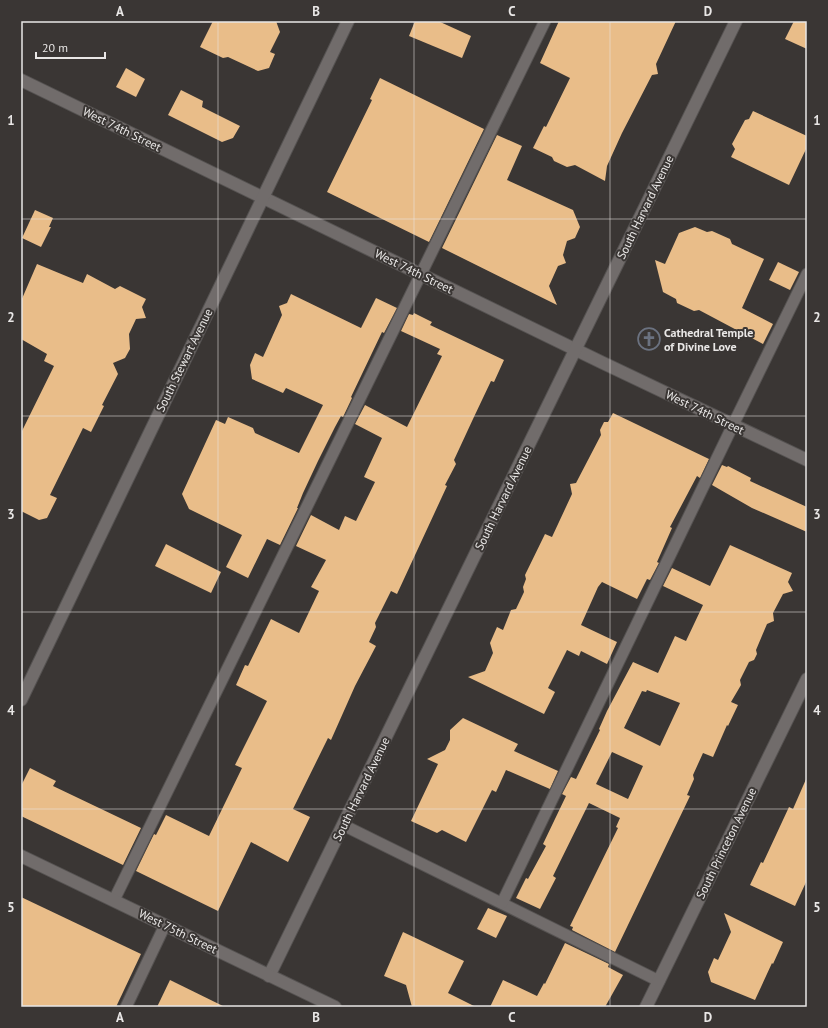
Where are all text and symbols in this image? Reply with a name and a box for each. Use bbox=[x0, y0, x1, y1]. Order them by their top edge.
text: A bbox=[116, 3, 124, 20]
text: B bbox=[312, 3, 320, 20]
text: C bbox=[508, 3, 516, 20]
text: D bbox=[704, 3, 712, 20]
scale bar bbox=[36, 34, 105, 60]
text: 20 m bbox=[42, 40, 68, 55]
street label: West 74th Street bbox=[80, 104, 164, 154]
text: 1 bbox=[7, 112, 15, 129]
text: 1 bbox=[813, 112, 821, 129]
street label: South Harvard Avenue bbox=[613, 153, 677, 261]
street label: West 74th Street bbox=[372, 246, 456, 296]
street label: South Stewart Avenue bbox=[152, 306, 216, 414]
text: 2 bbox=[7, 309, 15, 326]
text: 2 bbox=[813, 309, 821, 326]
place label: Cathedral Temple of Divine Love bbox=[664, 325, 753, 354]
church icon: Cathedral Temple of Divine Love bbox=[636, 326, 662, 352]
street label: West 74th Street bbox=[663, 387, 747, 437]
street label: South Harvard Avenue bbox=[471, 444, 535, 552]
text: 3 bbox=[7, 506, 15, 523]
text: 3 bbox=[813, 506, 821, 523]
text: 4 bbox=[7, 702, 15, 719]
text: 4 bbox=[813, 702, 821, 719]
street label: South Harvard Avenue bbox=[329, 735, 393, 843]
street label: South Princeton Avenue bbox=[693, 785, 759, 901]
text: 5 bbox=[7, 899, 15, 916]
text: 5 bbox=[813, 899, 821, 916]
street label: West 75th Street bbox=[136, 906, 220, 956]
text: A bbox=[116, 1009, 124, 1026]
text: B bbox=[312, 1009, 320, 1026]
text: C bbox=[508, 1009, 516, 1026]
text: D bbox=[704, 1009, 712, 1026]

